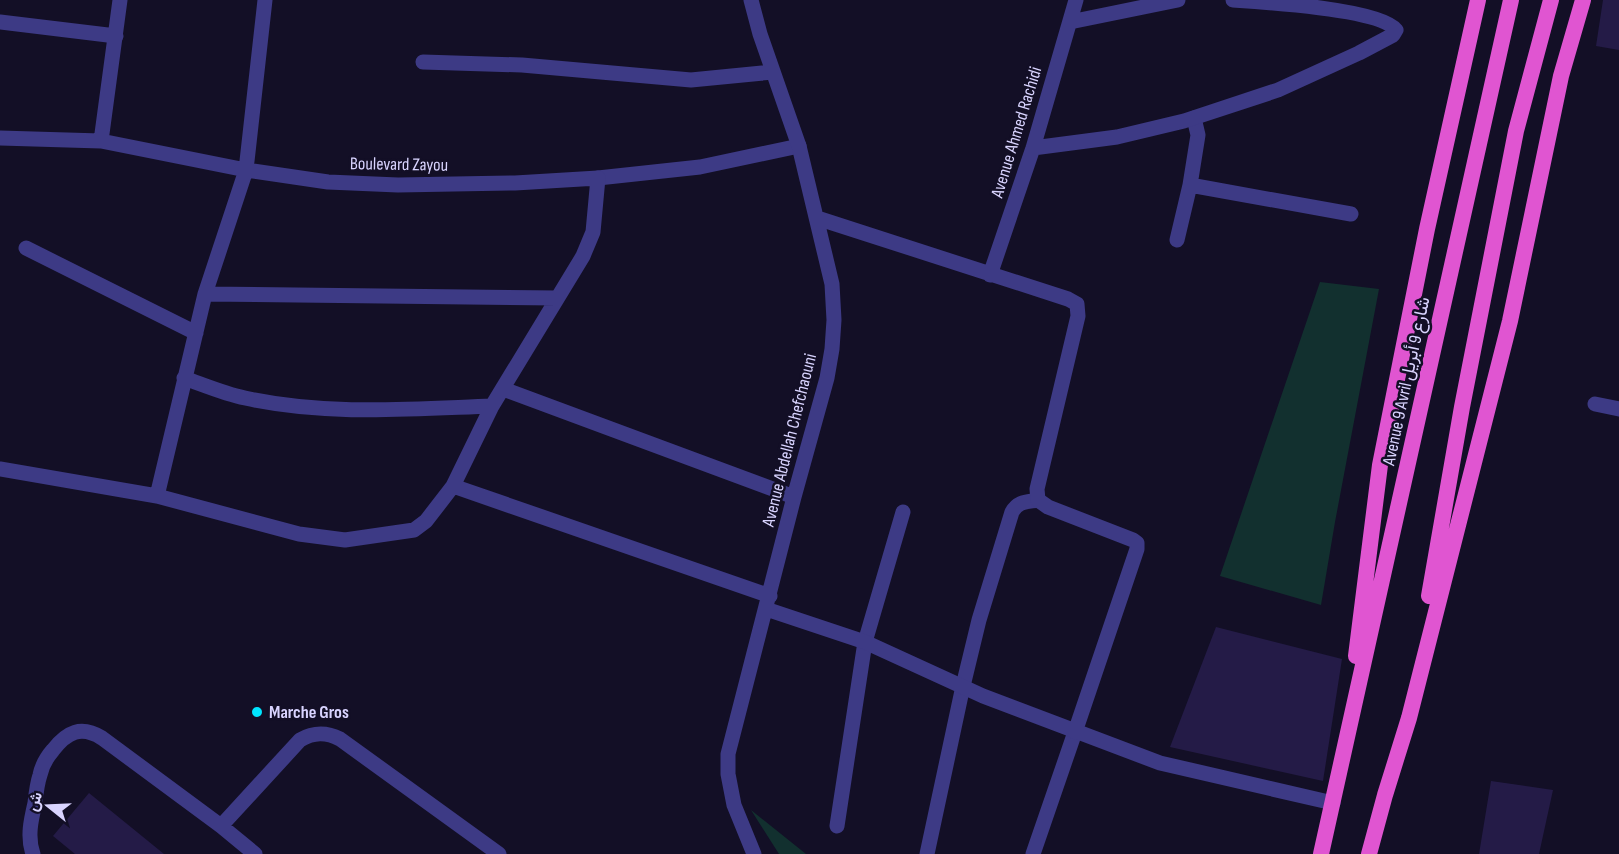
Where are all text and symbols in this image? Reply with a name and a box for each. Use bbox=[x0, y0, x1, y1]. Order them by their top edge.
street label: Avenue Ahmed Rachidi bbox=[986, 64, 1046, 201]
street label: Boulevard Zayou bbox=[350, 153, 448, 176]
street label: Avenue 9 Avril شارع 9 أبريل bbox=[1378, 295, 1436, 468]
street label: Avenue Abdellah Chefchaouni bbox=[758, 351, 821, 530]
place label: Marche Gros bbox=[269, 702, 349, 723]
marker: Marche Gros bbox=[250, 705, 264, 719]
north arrow bbox=[18, 776, 78, 836]
text: ش bbox=[23, 790, 47, 814]

